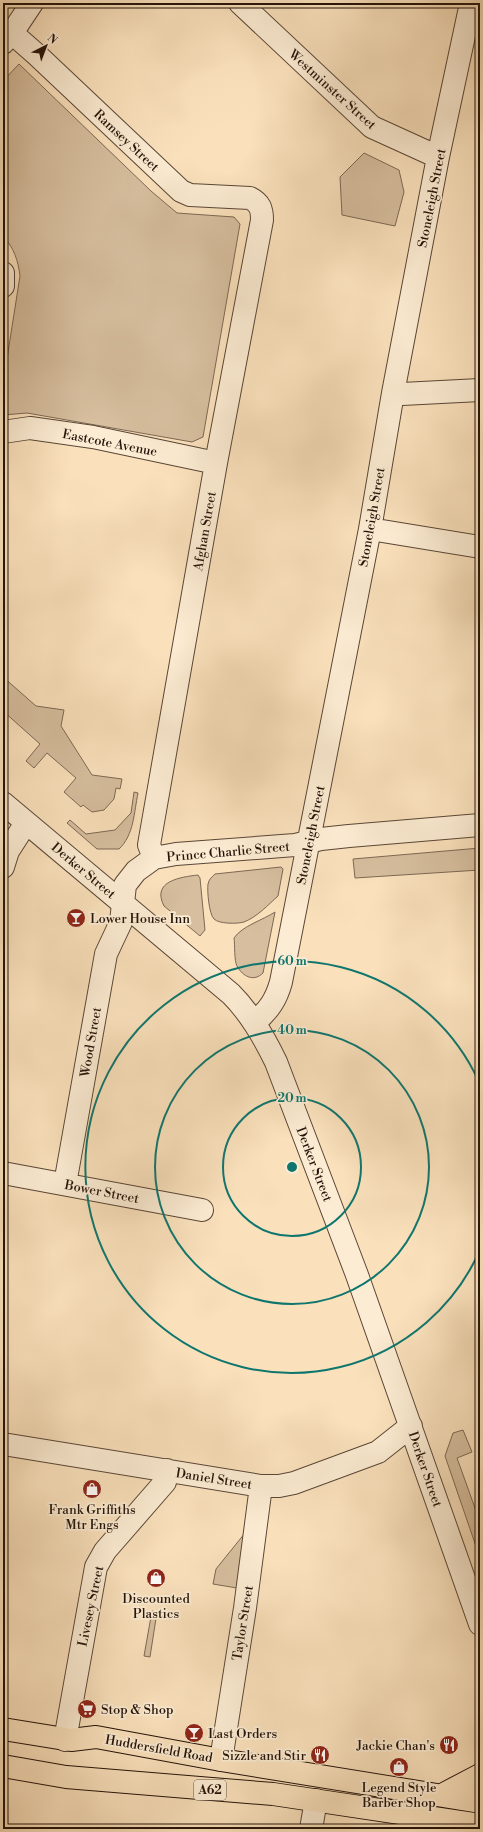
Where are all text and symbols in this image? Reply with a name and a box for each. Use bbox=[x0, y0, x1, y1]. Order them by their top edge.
north arrow bbox=[26, 26, 66, 66]
text: N bbox=[44, 31, 60, 48]
street label: Westminster Street bbox=[285, 46, 380, 133]
street label: Ramsey Street bbox=[90, 106, 163, 175]
street label: Stoneleigh Street bbox=[415, 147, 450, 249]
street label: Eastcote Avenue bbox=[61, 426, 159, 460]
street label: Stoneleigh Street bbox=[355, 466, 389, 568]
street label: Afghan Street bbox=[190, 490, 220, 573]
street label: Stoneleigh Street bbox=[294, 784, 329, 886]
street label: Derker Street bbox=[48, 839, 119, 903]
street label: Prince Charlie Street bbox=[166, 839, 291, 865]
bar icon: Lower House Inn bbox=[65, 907, 87, 929]
place label: Lower House Inn bbox=[90, 911, 190, 927]
text: 60 m bbox=[277, 954, 307, 969]
street label: Wood Street bbox=[77, 1005, 105, 1079]
text: 40 m bbox=[277, 1023, 307, 1038]
text: 20 m bbox=[277, 1091, 307, 1106]
street label: Derker Street bbox=[292, 1125, 336, 1204]
centre of rings bbox=[285, 1160, 299, 1174]
street label: Bower Street bbox=[62, 1177, 141, 1207]
street label: Derker Street bbox=[405, 1429, 446, 1510]
street label: Daniel Street bbox=[175, 1465, 254, 1493]
shop icon: Frank Griffiths Mtr Engs bbox=[81, 1478, 103, 1500]
place label: Frank Griffiths Mtr Engs bbox=[48, 1502, 136, 1533]
street label: Livesey Street bbox=[75, 1564, 107, 1648]
shop icon: Discounted Plastics bbox=[145, 1567, 167, 1589]
street label: Taylor Street bbox=[229, 1584, 257, 1662]
place label: Discounted Plastics bbox=[122, 1591, 190, 1622]
supermarket icon: Stop & Shop bbox=[76, 1698, 98, 1720]
place label: Stop & Shop bbox=[101, 1702, 174, 1718]
bar icon: Last Orders bbox=[183, 1722, 205, 1744]
place label: Last Orders bbox=[208, 1726, 278, 1742]
street label: Huddersfield Road bbox=[104, 1732, 215, 1766]
restaurant icon: Jackie Chan's bbox=[438, 1734, 460, 1756]
place label: Jackie Chan's bbox=[355, 1738, 435, 1754]
restaurant icon: Sizzle and Stir bbox=[309, 1744, 331, 1766]
place label: Sizzle and Stir bbox=[222, 1748, 306, 1764]
shop icon: Legend Style Barber Shop bbox=[388, 1756, 410, 1778]
road number: A62 bbox=[194, 1780, 226, 1800]
place label: Legend Style Barber Shop bbox=[361, 1780, 437, 1811]

